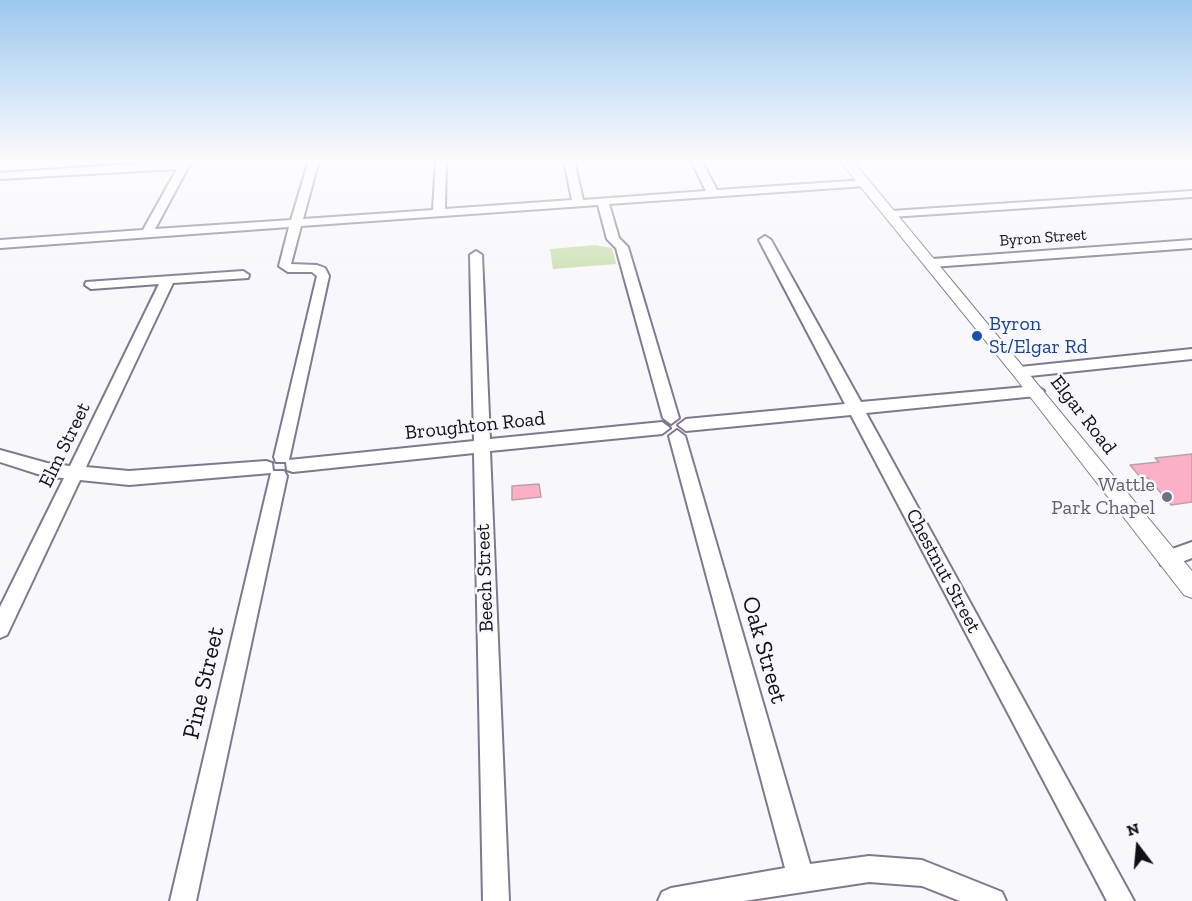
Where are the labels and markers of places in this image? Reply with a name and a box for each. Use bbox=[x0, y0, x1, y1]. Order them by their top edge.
place label: Byron St/Elgar Rd bbox=[989, 312, 1088, 359]
marker: Byron St/Elgar Rd bbox=[970, 329, 984, 343]
place label: Wattle Park Chapel bbox=[1051, 473, 1155, 520]
marker: Wattle Park Chapel bbox=[1160, 490, 1174, 504]

